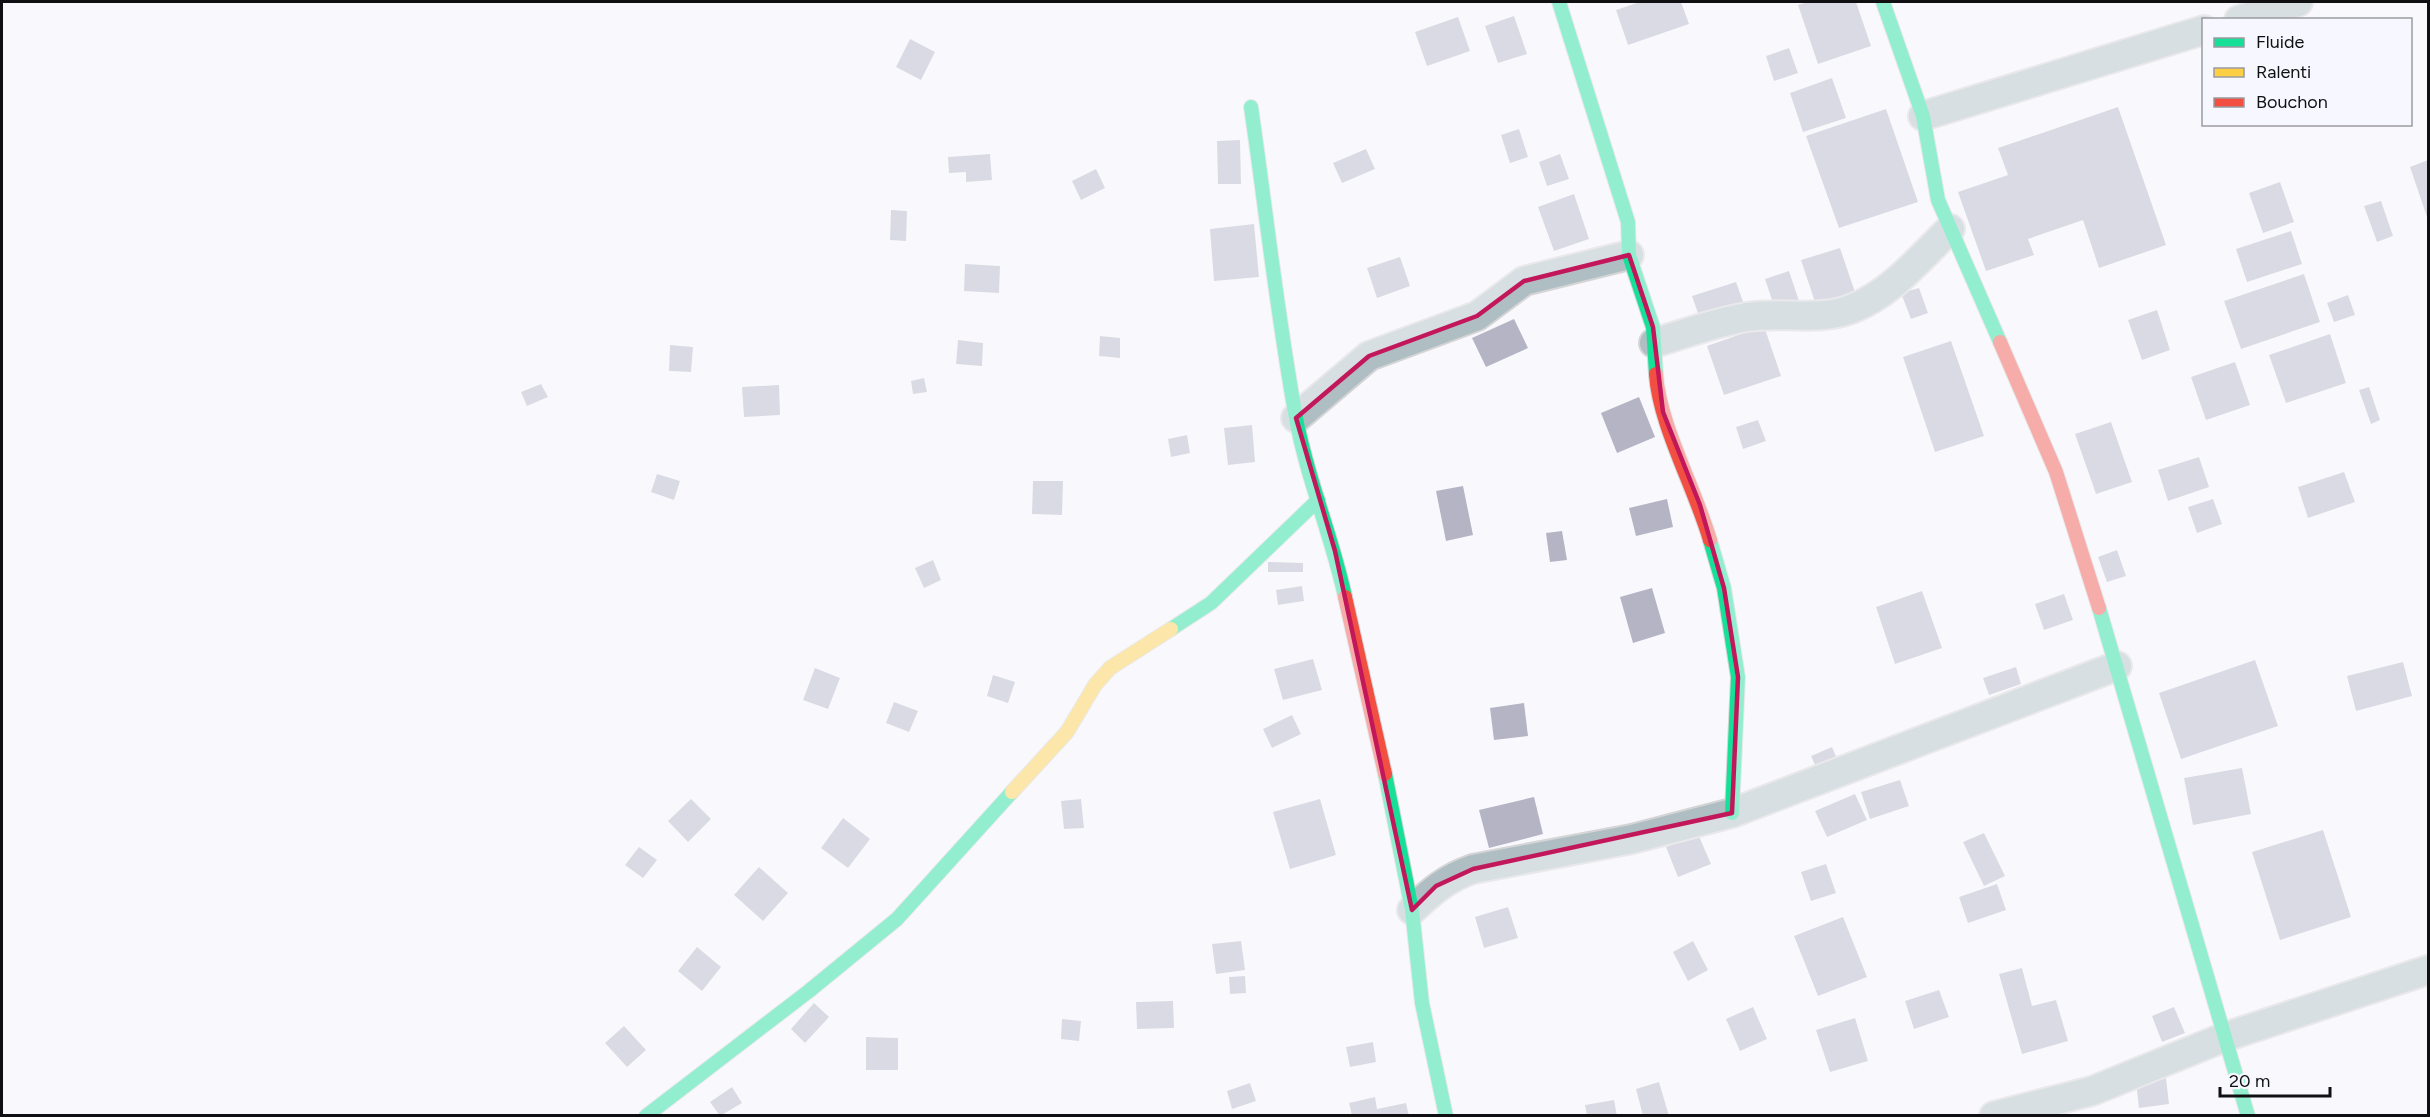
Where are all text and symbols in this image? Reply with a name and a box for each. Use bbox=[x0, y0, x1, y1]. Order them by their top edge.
legend bbox=[2202, 18, 2412, 126]
text: Fluide bbox=[2256, 31, 2305, 53]
text: Ralenti bbox=[2256, 61, 2311, 83]
text: Bouchon bbox=[2256, 91, 2328, 113]
scale bar bbox=[2220, 1060, 2330, 1098]
text: 20 m bbox=[2229, 1070, 2270, 1092]

